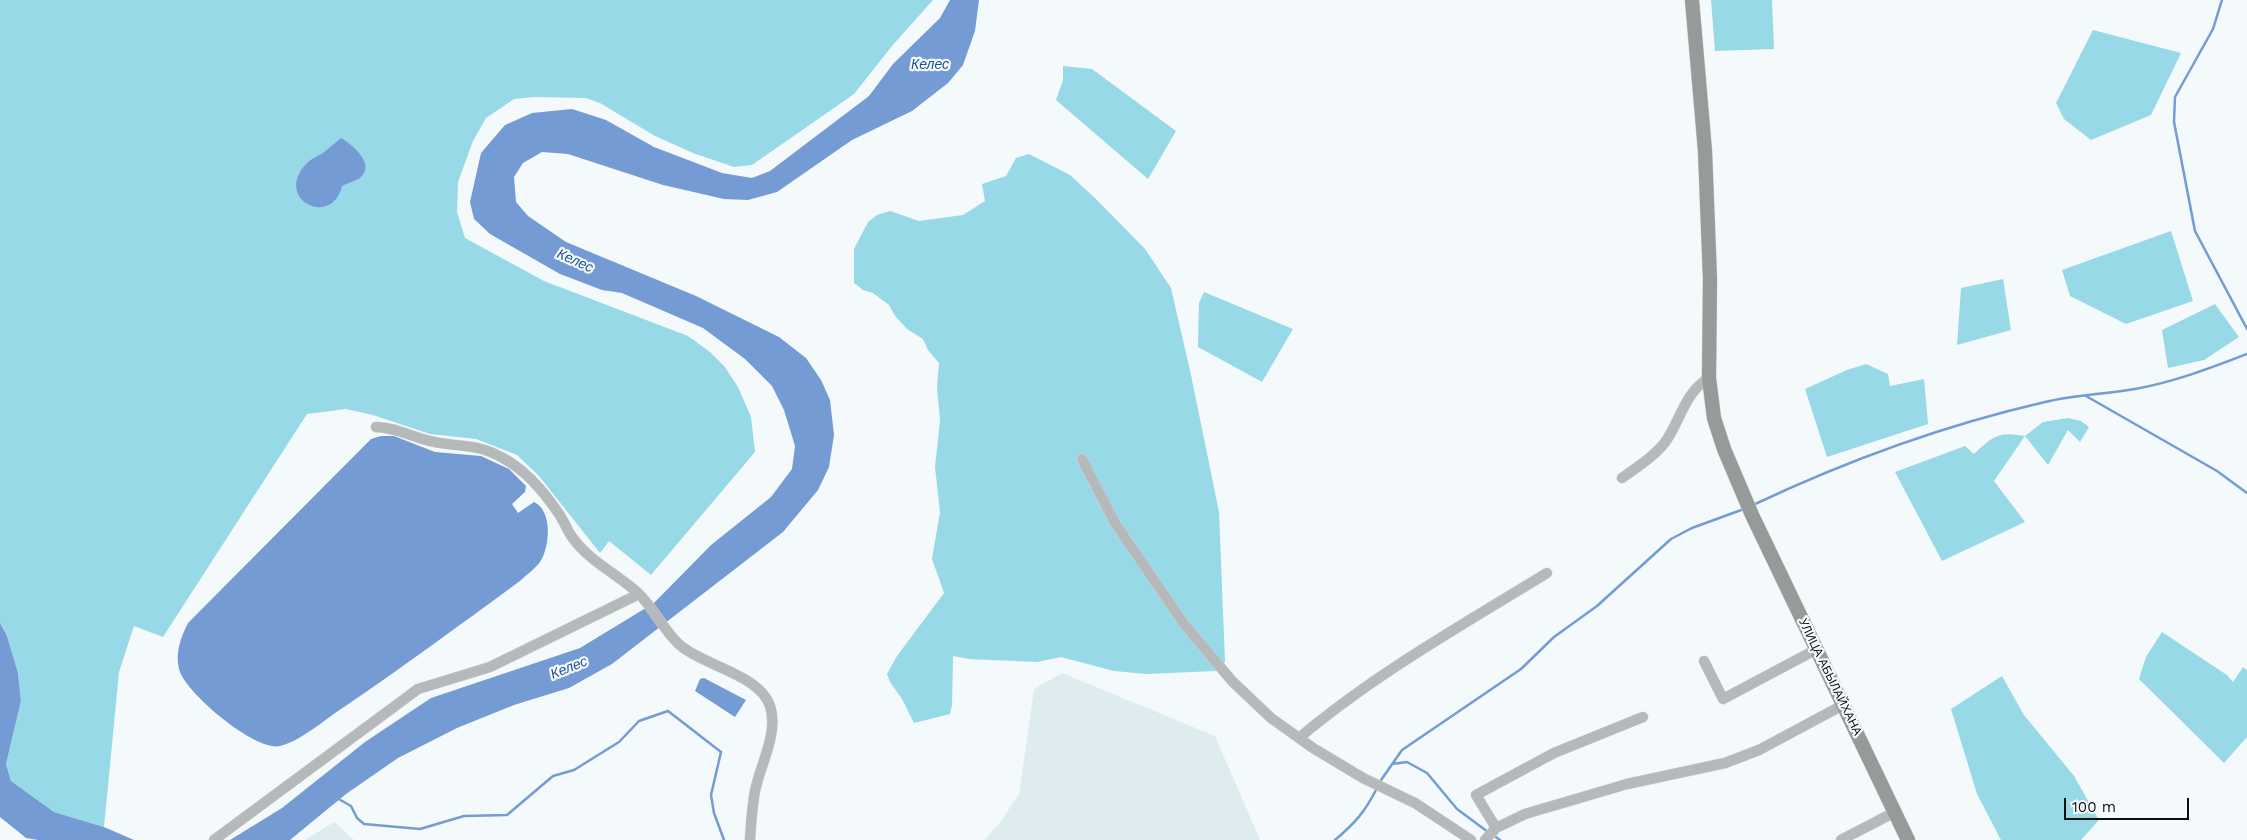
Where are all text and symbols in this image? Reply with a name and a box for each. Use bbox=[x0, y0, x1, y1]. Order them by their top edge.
water label: Келес bbox=[911, 57, 949, 73]
water label: Келес bbox=[554, 246, 596, 276]
street label: УЛИЦА АБЫЛАЙХАНА bbox=[1795, 616, 1865, 738]
water label: Келес bbox=[548, 653, 590, 683]
scale bar bbox=[2067, 788, 2192, 820]
text: 100 m bbox=[2072, 798, 2116, 816]

